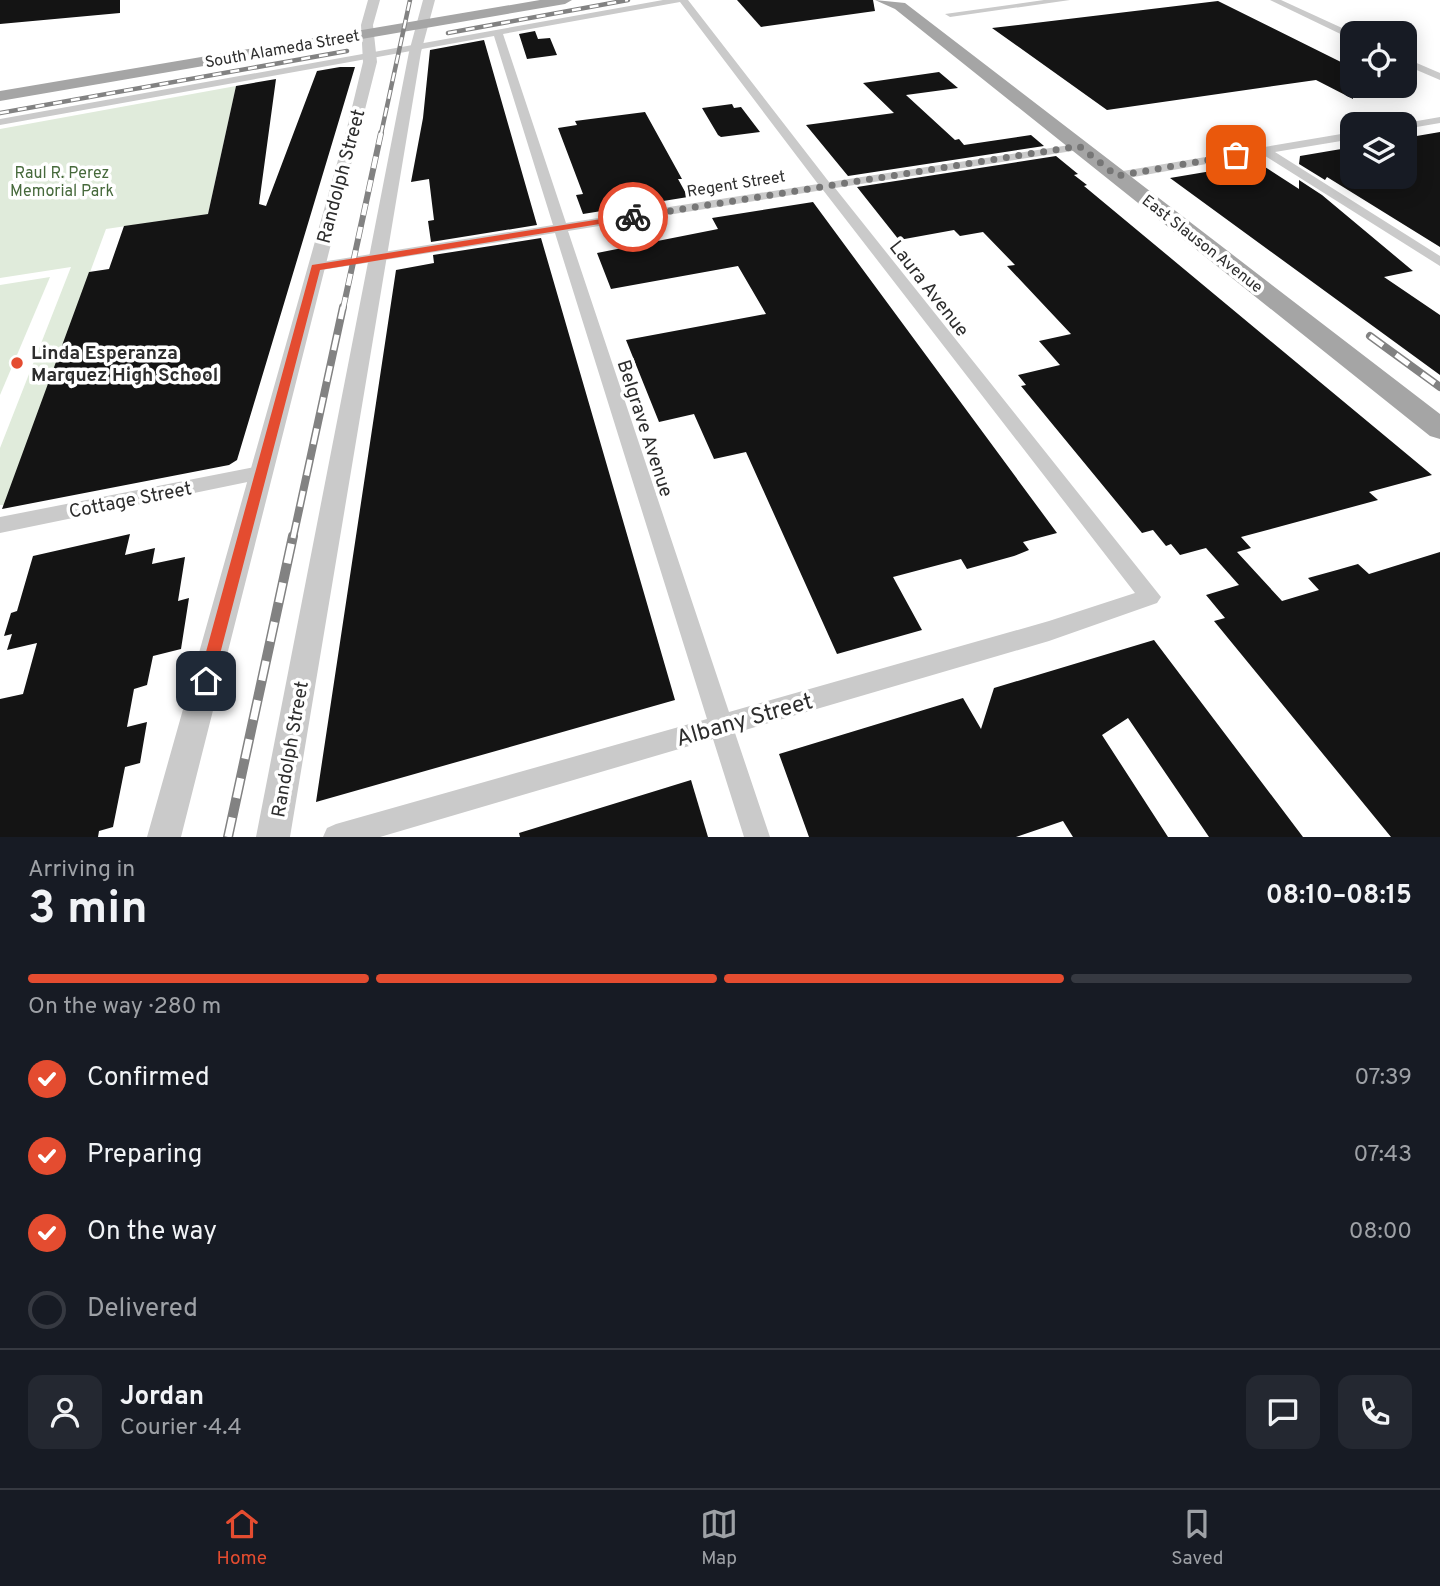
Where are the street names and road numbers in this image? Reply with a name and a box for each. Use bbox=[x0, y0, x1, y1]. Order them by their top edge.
street label: South Alameda Street bbox=[203, 27, 361, 73]
street label: Randolph Street bbox=[312, 107, 371, 246]
street label: Regent Street bbox=[686, 167, 787, 203]
street label: East Slauson Avenue bbox=[1137, 191, 1266, 298]
street label: Laura Avenue bbox=[883, 236, 973, 342]
street label: Belgrave Avenue bbox=[611, 357, 678, 500]
street label: Cottage Street bbox=[67, 477, 194, 525]
street label: Randolph Street bbox=[267, 679, 315, 819]
street label: Albany Street bbox=[673, 688, 816, 755]

